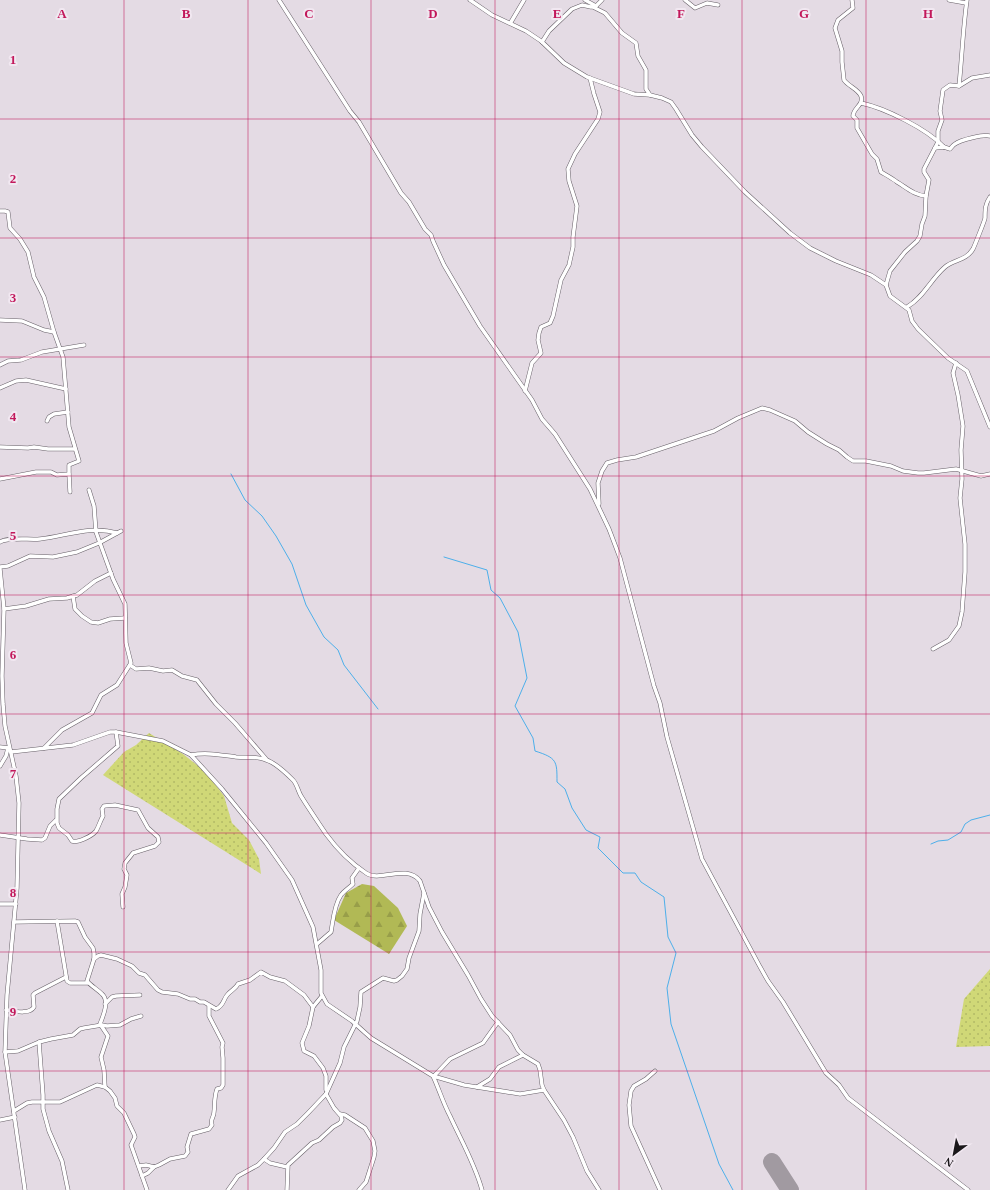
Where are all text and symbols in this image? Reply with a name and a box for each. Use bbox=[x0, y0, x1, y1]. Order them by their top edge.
text: A bbox=[57, 6, 67, 21]
text: B bbox=[182, 6, 191, 21]
text: C bbox=[304, 6, 314, 21]
text: D bbox=[428, 6, 438, 21]
text: E bbox=[553, 6, 561, 21]
text: F bbox=[677, 6, 685, 21]
text: G bbox=[799, 6, 809, 21]
text: H bbox=[923, 6, 933, 21]
text: 1 bbox=[10, 52, 16, 67]
text: 2 bbox=[10, 171, 16, 186]
text: 3 bbox=[10, 290, 17, 305]
text: 4 bbox=[10, 409, 17, 424]
text: 5 bbox=[10, 528, 17, 543]
text: 6 bbox=[10, 647, 17, 662]
text: 7 bbox=[10, 766, 17, 781]
text: 8 bbox=[10, 885, 17, 900]
text: 9 bbox=[10, 1004, 17, 1019]
north arrow bbox=[934, 1134, 974, 1174]
text: N bbox=[942, 1155, 955, 1170]

